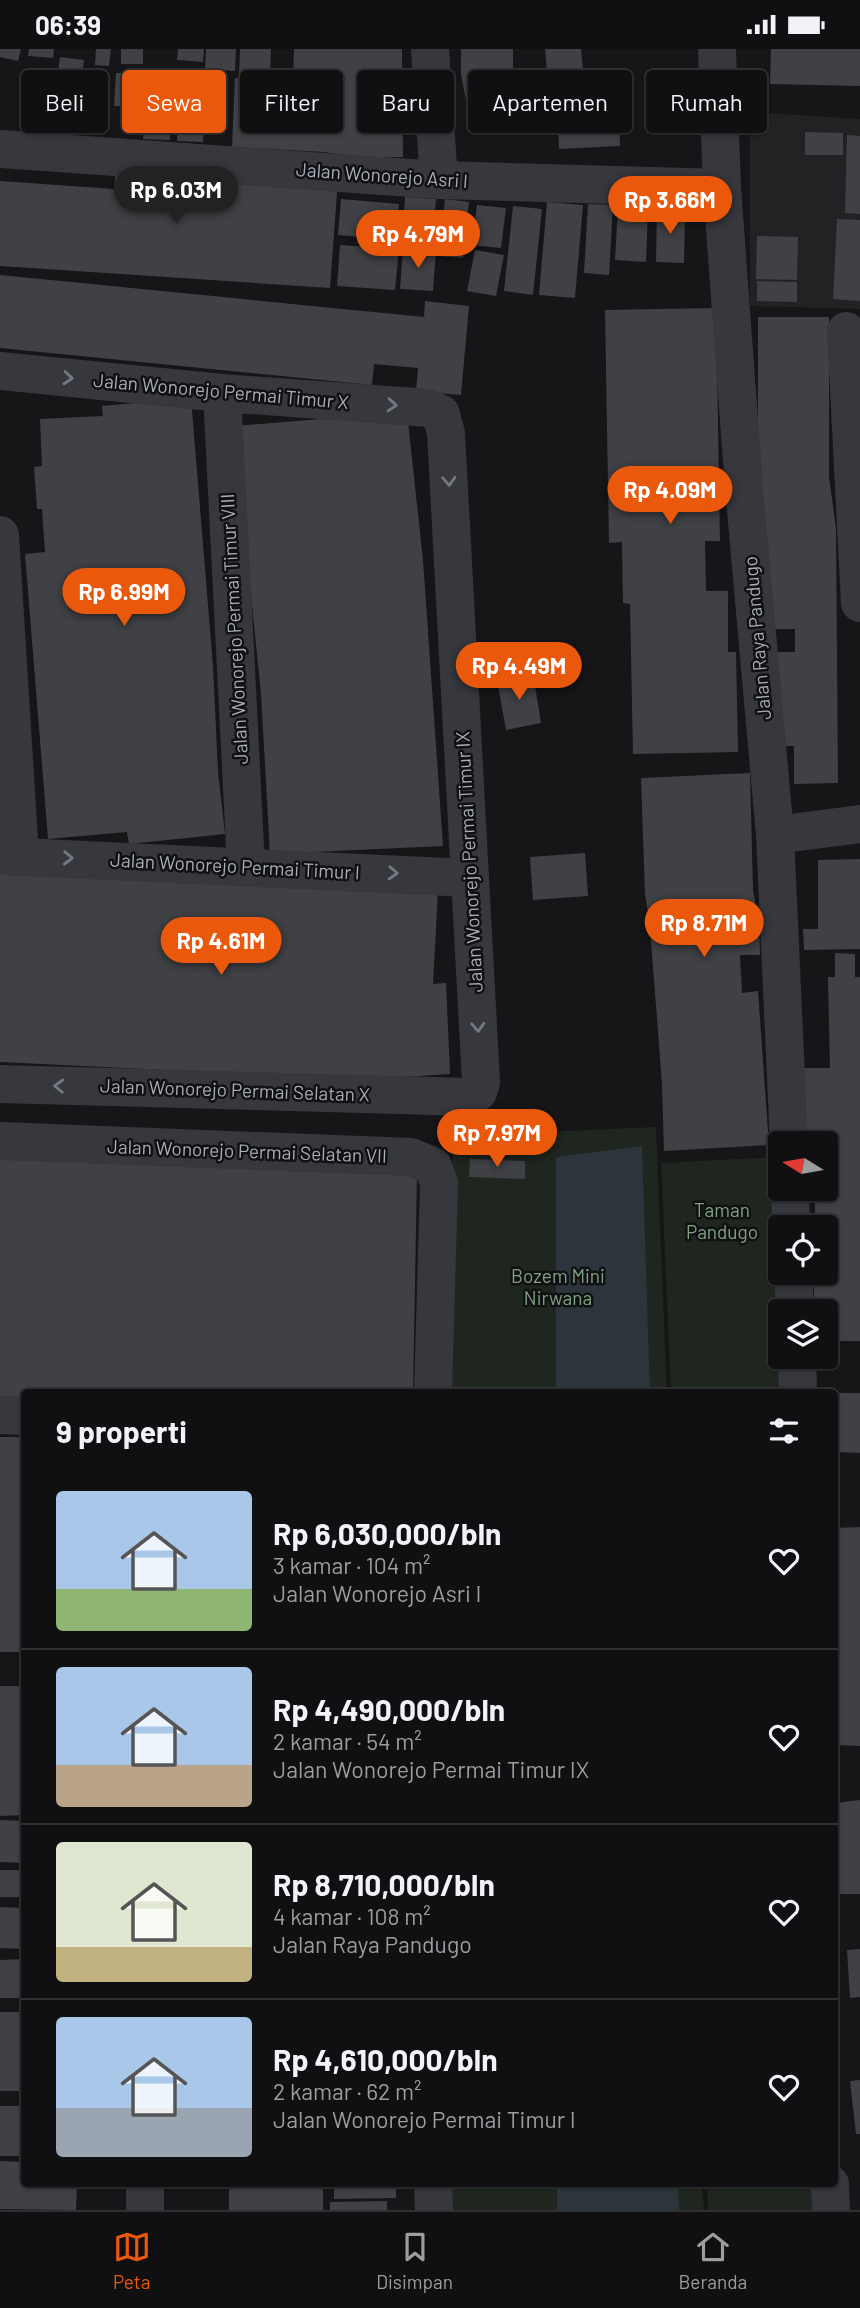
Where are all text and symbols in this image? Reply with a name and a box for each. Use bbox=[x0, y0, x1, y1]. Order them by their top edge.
text: 06:39 bbox=[35, 9, 101, 40]
chip: Beli bbox=[21, 70, 108, 133]
chip: Sewa bbox=[122, 70, 226, 133]
chip: Filter bbox=[240, 70, 343, 133]
chip: Baru bbox=[357, 70, 454, 133]
chip: Apartemen bbox=[468, 70, 632, 133]
chip: Rumah bbox=[646, 70, 767, 133]
street label: Jalan Wonorejo Asri I bbox=[295, 157, 469, 192]
pin: Rp 6.03M bbox=[104, 167, 248, 226]
text: Rp 6.03M bbox=[130, 175, 222, 203]
pin: Rp 3.66M bbox=[598, 177, 742, 236]
text: Rp 3.66M bbox=[624, 185, 716, 213]
pin: Rp 4.79M bbox=[346, 211, 490, 270]
text: Rp 4.79M bbox=[372, 219, 464, 247]
street label: Jalan Wonorejo Permai Timur X bbox=[92, 368, 350, 413]
one-way arrow bbox=[63, 370, 74, 385]
one-way arrow bbox=[387, 397, 398, 412]
pin: Rp 4.09M bbox=[598, 467, 742, 526]
text: Rp 4.09M bbox=[623, 475, 717, 503]
one-way arrow bbox=[441, 476, 456, 487]
street label: Jalan Wonorejo Permai Timur VIII bbox=[215, 493, 252, 765]
street label: Jalan Raya Pandugo bbox=[738, 555, 775, 721]
pin: Rp 6.99M bbox=[52, 569, 196, 628]
text: Rp 6.99M bbox=[78, 577, 170, 605]
pin: Rp 4.49M bbox=[447, 643, 591, 702]
text: Rp 4.49M bbox=[472, 651, 566, 679]
street label: Jalan Wonorejo Permai Timur IX bbox=[450, 731, 487, 993]
street label: Jalan Wonorejo Permai Timur I bbox=[110, 847, 360, 884]
one-way arrow bbox=[63, 851, 74, 866]
one-way arrow bbox=[388, 865, 399, 880]
pin: Rp 8.71M bbox=[632, 899, 776, 959]
text: Rp 8.71M bbox=[661, 908, 747, 936]
pin: Rp 4.61M bbox=[149, 918, 293, 977]
text: Rp 4.61M bbox=[177, 926, 265, 954]
one-way arrow bbox=[470, 1021, 485, 1032]
street label: Jalan Wonorejo Permai Selatan X bbox=[100, 1073, 370, 1106]
one-way arrow bbox=[53, 1078, 64, 1093]
pin: Rp 7.97M bbox=[425, 1109, 569, 1169]
text: Rp 7.97M bbox=[453, 1118, 541, 1146]
north arrow bbox=[768, 1131, 838, 1201]
map controls bbox=[768, 1131, 838, 1369]
street label: Jalan Wonorejo Permai Selatan VII bbox=[107, 1134, 387, 1167]
park label: Taman Pandugo bbox=[686, 1198, 758, 1243]
button: locate bbox=[768, 1215, 838, 1285]
park label: Bozem Mini Nirwana bbox=[511, 1264, 605, 1309]
button: layers bbox=[768, 1299, 838, 1369]
icon: filters bbox=[765, 1412, 803, 1450]
text: 9 properti bbox=[56, 1413, 187, 1449]
text: Rp 6,030,000/bln bbox=[273, 1515, 502, 1551]
icon: home bbox=[112, 1519, 196, 1603]
icon: heart bbox=[765, 1542, 803, 1580]
text: 3 kamar · 104 m² bbox=[273, 1551, 431, 1579]
text: Jalan Wonorejo Asri I bbox=[273, 1579, 482, 1607]
text: Rp 4,490,000/bln bbox=[273, 1691, 505, 1727]
icon: home bbox=[112, 1695, 196, 1779]
icon: heart bbox=[765, 1718, 803, 1756]
text: 2 kamar · 54 m² bbox=[273, 1727, 422, 1755]
text: Jalan Wonorejo Permai Timur IX bbox=[273, 1755, 589, 1783]
text: Rp 8,710,000/bln bbox=[273, 1866, 495, 1902]
icon: home bbox=[112, 1870, 196, 1954]
icon: heart bbox=[765, 1893, 803, 1931]
text: 4 kamar · 108 m² bbox=[273, 1902, 431, 1930]
text: Jalan Raya Pandugo bbox=[273, 1930, 472, 1958]
text: Rp 4,610,000/bln bbox=[273, 2041, 498, 2077]
icon: home bbox=[112, 2045, 196, 2129]
icon: heart bbox=[765, 2068, 803, 2106]
text: 2 kamar · 62 m² bbox=[273, 2077, 421, 2105]
text: Jalan Wonorejo Permai Timur I bbox=[273, 2105, 576, 2133]
tab: Peta bbox=[113, 2228, 151, 2293]
tab: Disimpan bbox=[376, 2228, 453, 2293]
tab: Beranda bbox=[678, 2228, 747, 2293]

